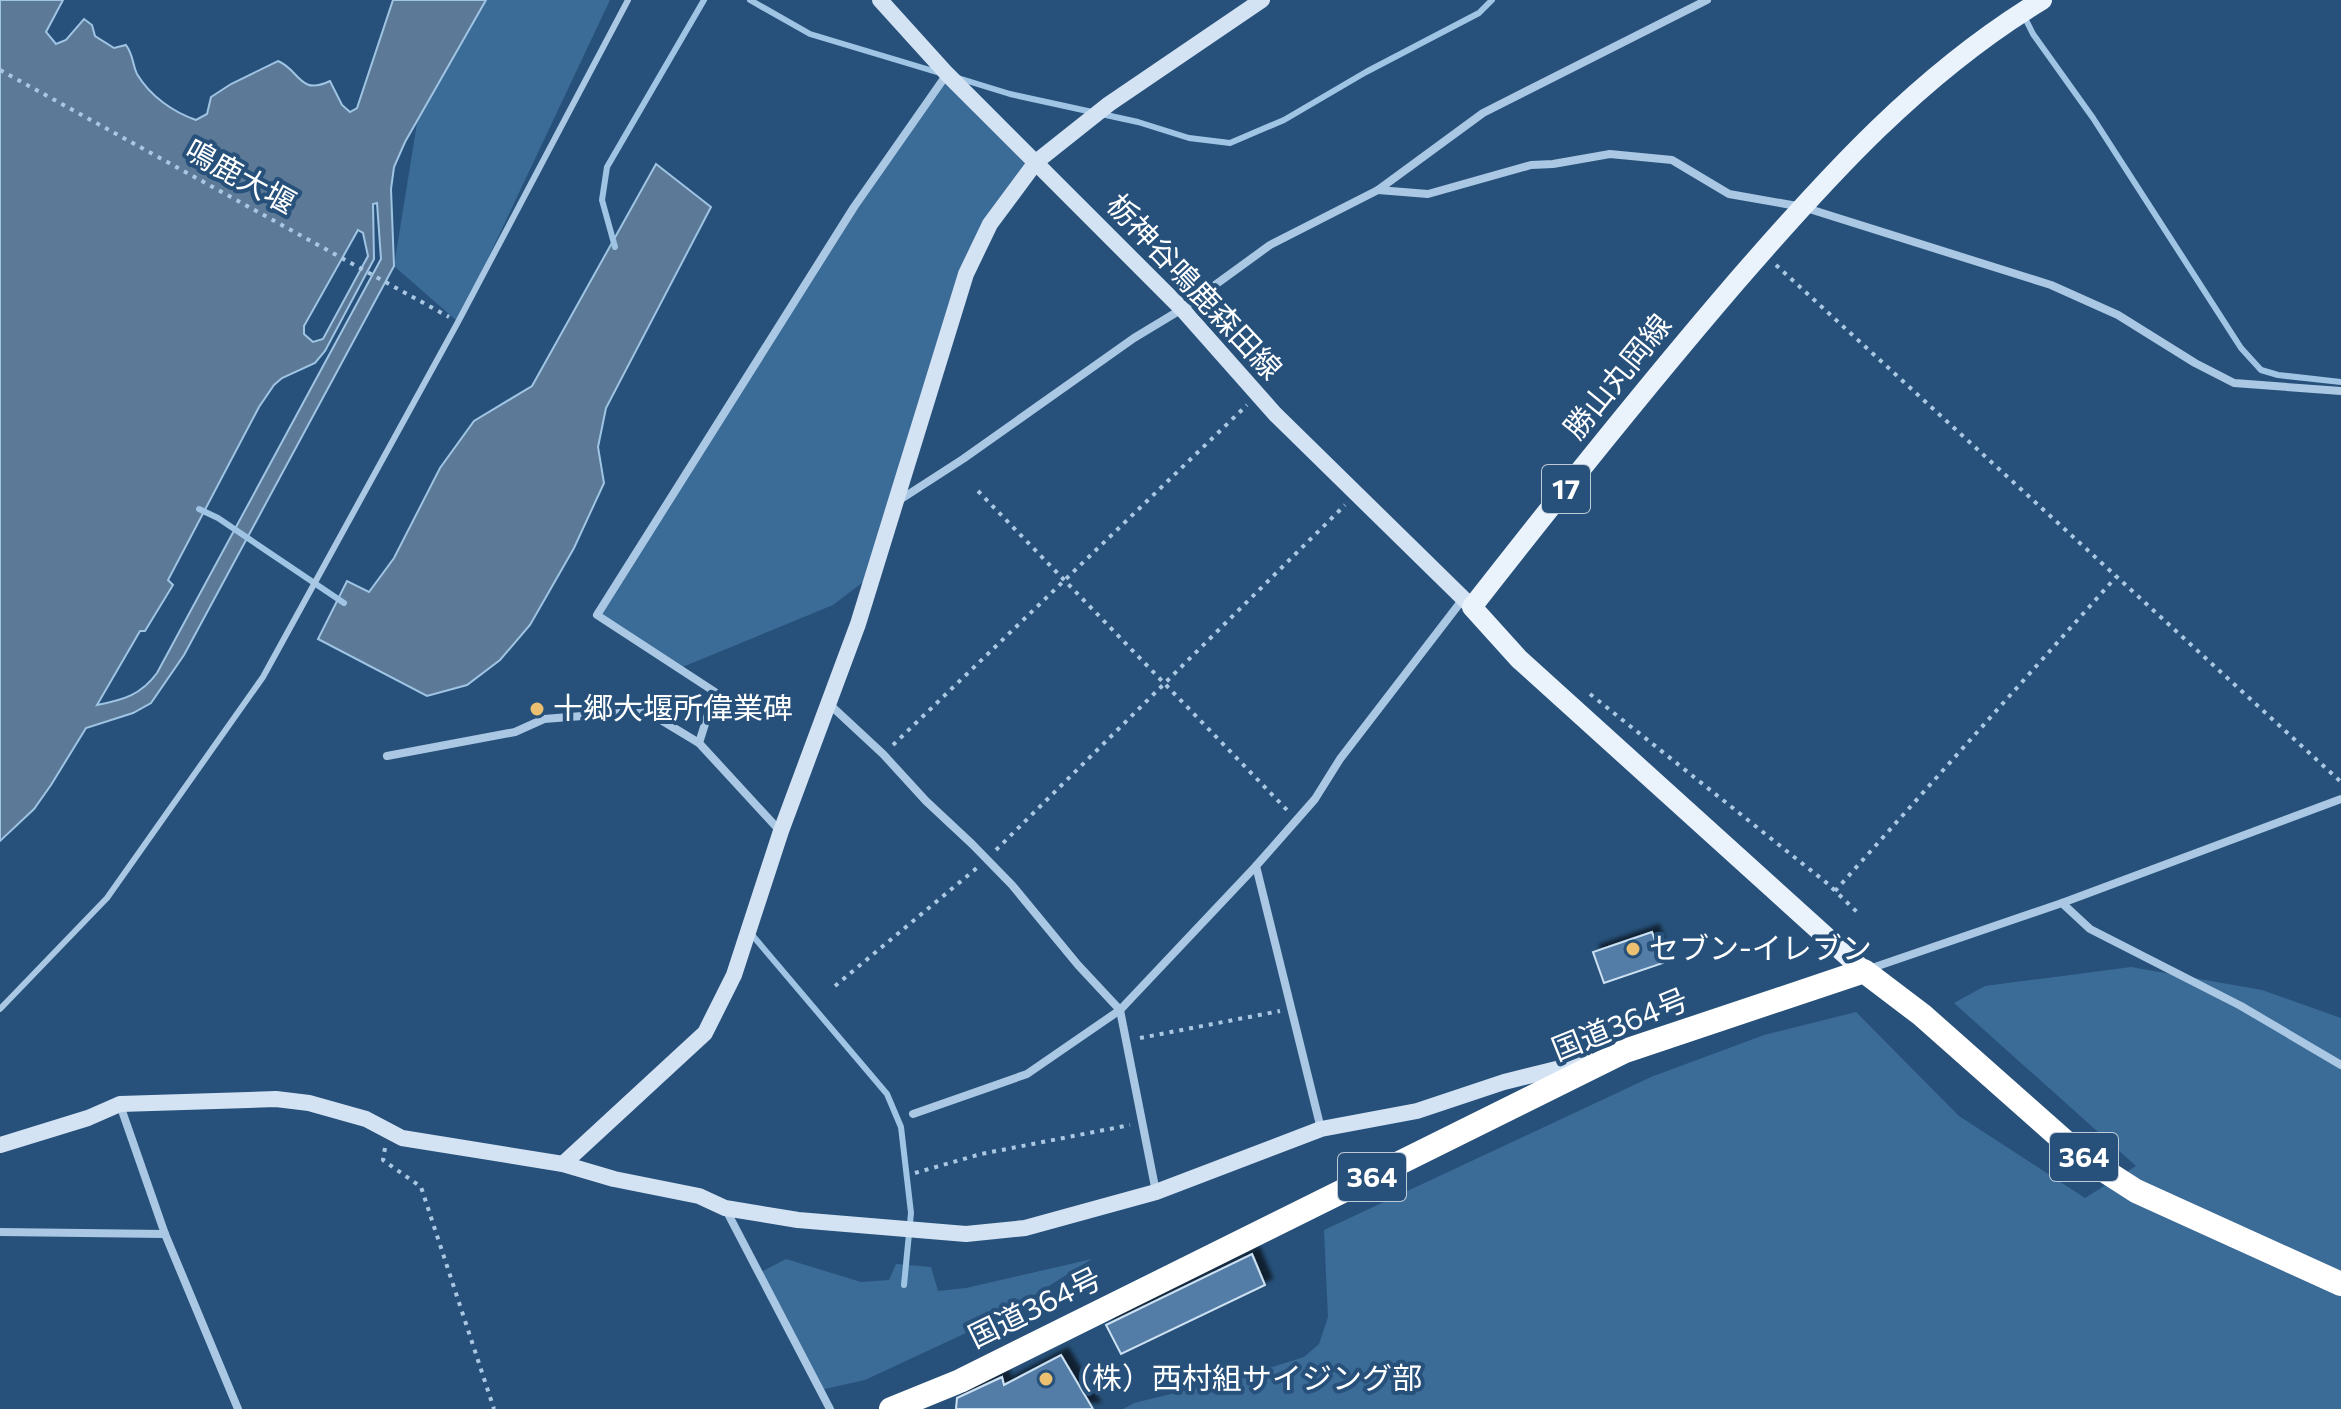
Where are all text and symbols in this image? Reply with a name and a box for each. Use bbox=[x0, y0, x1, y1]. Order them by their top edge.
street label: 鳴鹿大堰 bbox=[180, 130, 303, 220]
street label: 栃神谷鳴鹿森田線 bbox=[1100, 185, 1291, 386]
street label: 勝山丸岡線 bbox=[1554, 305, 1678, 445]
road number: 17 bbox=[1542, 465, 1590, 513]
place label: 十郷大堰所偉業碑 bbox=[553, 688, 793, 725]
marker: 十郷大堰所偉業碑 bbox=[528, 700, 546, 718]
place label: セブン-イレブン bbox=[1649, 928, 1872, 965]
marker: セブン-イレブン bbox=[1624, 940, 1642, 958]
street label: 国道364号 bbox=[1546, 979, 1692, 1067]
road number: 364 bbox=[2050, 1133, 2118, 1181]
road number: 364 bbox=[1338, 1153, 1406, 1201]
street label: 国道364号 bbox=[961, 1258, 1106, 1354]
place label: （株）西村組サイジング部 bbox=[1062, 1358, 1422, 1395]
marker: （株）西村組サイジング部 bbox=[1037, 1370, 1055, 1388]

